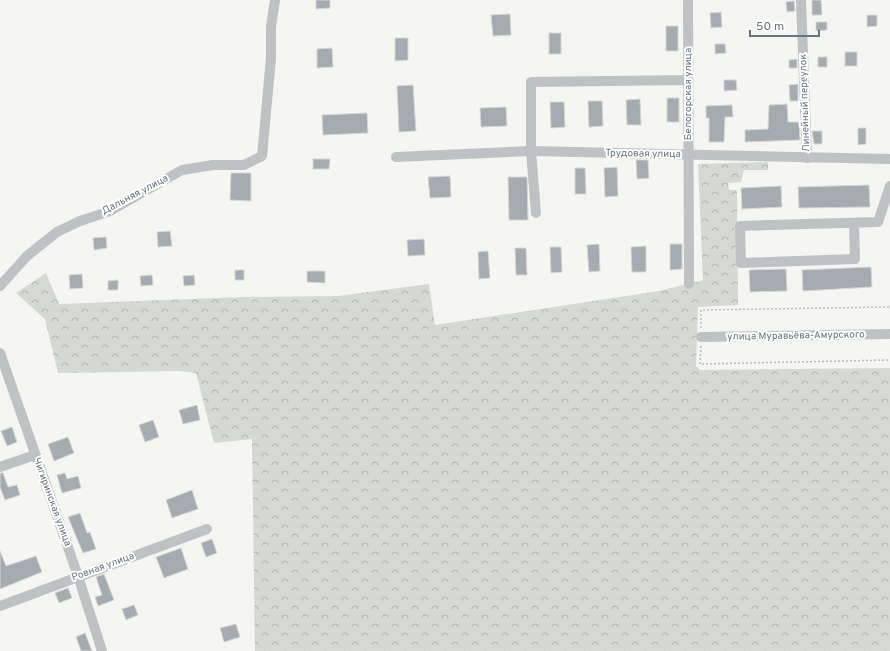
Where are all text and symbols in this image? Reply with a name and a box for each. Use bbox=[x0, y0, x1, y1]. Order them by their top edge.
scale bar bbox=[750, 12, 819, 38]
text: 50 m bbox=[756, 19, 784, 35]
street label: Белогорская улица bbox=[682, 48, 695, 140]
street label: Линейный переулок bbox=[797, 53, 813, 152]
street label: Трудовая улица bbox=[605, 147, 681, 161]
street label: Дальняя улица bbox=[99, 172, 171, 218]
street label: улица Муравьёва-Амурского bbox=[727, 328, 865, 344]
street label: Чигиринская улица bbox=[30, 456, 74, 548]
street label: Ровная улица bbox=[70, 550, 136, 584]

